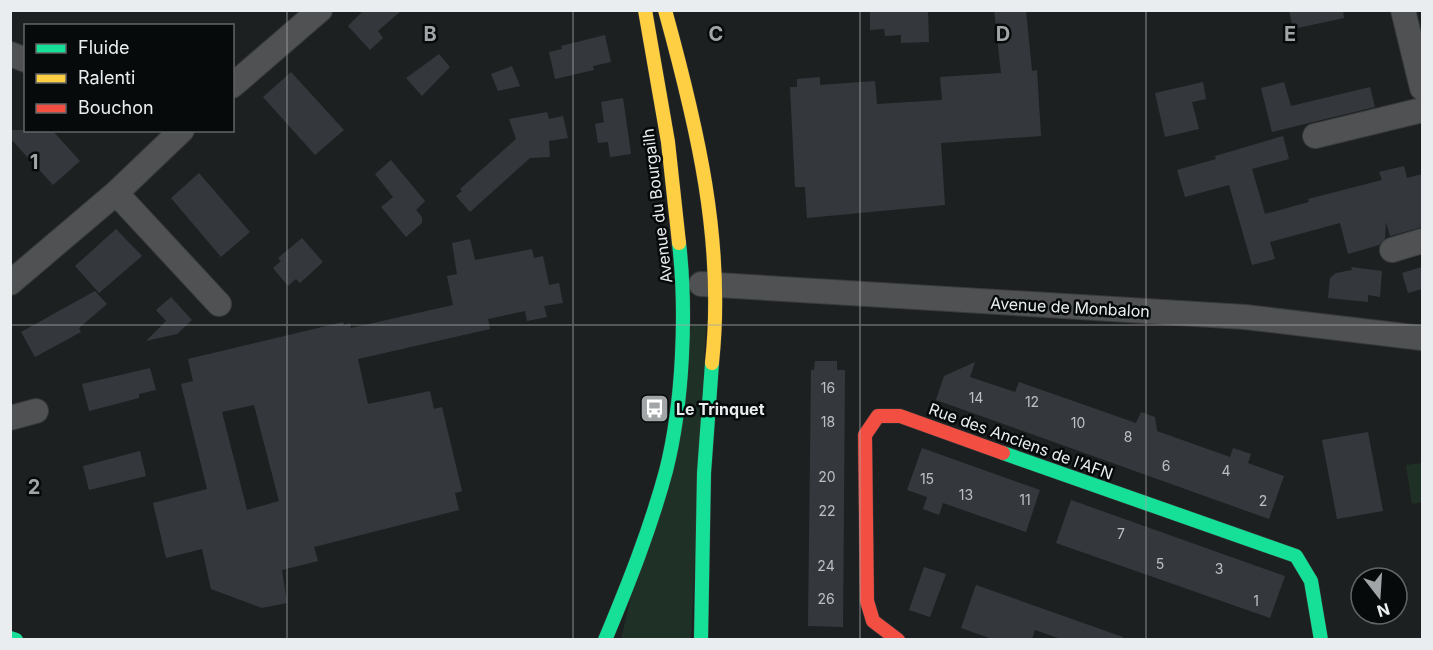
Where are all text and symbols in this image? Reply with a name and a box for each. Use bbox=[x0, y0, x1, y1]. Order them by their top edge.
text: B bbox=[423, 22, 437, 46]
text: C bbox=[709, 22, 723, 46]
text: D bbox=[996, 22, 1010, 46]
text: E bbox=[1284, 22, 1296, 46]
legend bbox=[24, 24, 234, 132]
text: Fluide bbox=[78, 37, 130, 58]
text: Ralenti bbox=[78, 67, 135, 88]
text: Bouchon bbox=[78, 97, 154, 118]
street label: Avenue du Bourgailh bbox=[638, 127, 676, 285]
text: 1 bbox=[30, 150, 38, 174]
street label: Avenue de Monbalon bbox=[990, 293, 1150, 321]
house number: 16 bbox=[821, 379, 835, 396]
house number: 14 bbox=[969, 389, 983, 406]
bus stop icon: Le Trinquet bbox=[639, 393, 671, 425]
house number: 12 bbox=[1025, 393, 1039, 410]
street label: Rue des Anciens de l'AFN bbox=[926, 398, 1116, 484]
place label: Le Trinquet bbox=[676, 399, 765, 419]
house number: 18 bbox=[821, 413, 835, 430]
house number: 10 bbox=[1071, 414, 1085, 431]
house number: 8 bbox=[1124, 428, 1132, 445]
house number: 6 bbox=[1162, 457, 1170, 474]
house number: 4 bbox=[1221, 462, 1231, 479]
house number: 20 bbox=[818, 468, 836, 485]
house number: 15 bbox=[920, 470, 934, 487]
text: 2 bbox=[28, 475, 40, 499]
house number: 13 bbox=[959, 486, 973, 503]
house number: 11 bbox=[1019, 491, 1031, 508]
house number: 2 bbox=[1259, 492, 1267, 509]
house number: 22 bbox=[818, 502, 836, 519]
house number: 7 bbox=[1117, 525, 1125, 542]
house number: 5 bbox=[1156, 555, 1164, 572]
house number: 24 bbox=[817, 557, 835, 574]
house number: 3 bbox=[1215, 560, 1223, 577]
north arrow bbox=[1349, 566, 1409, 626]
house number: 26 bbox=[817, 590, 835, 607]
house number: 1 bbox=[1253, 592, 1259, 609]
text: N bbox=[1375, 599, 1392, 622]

